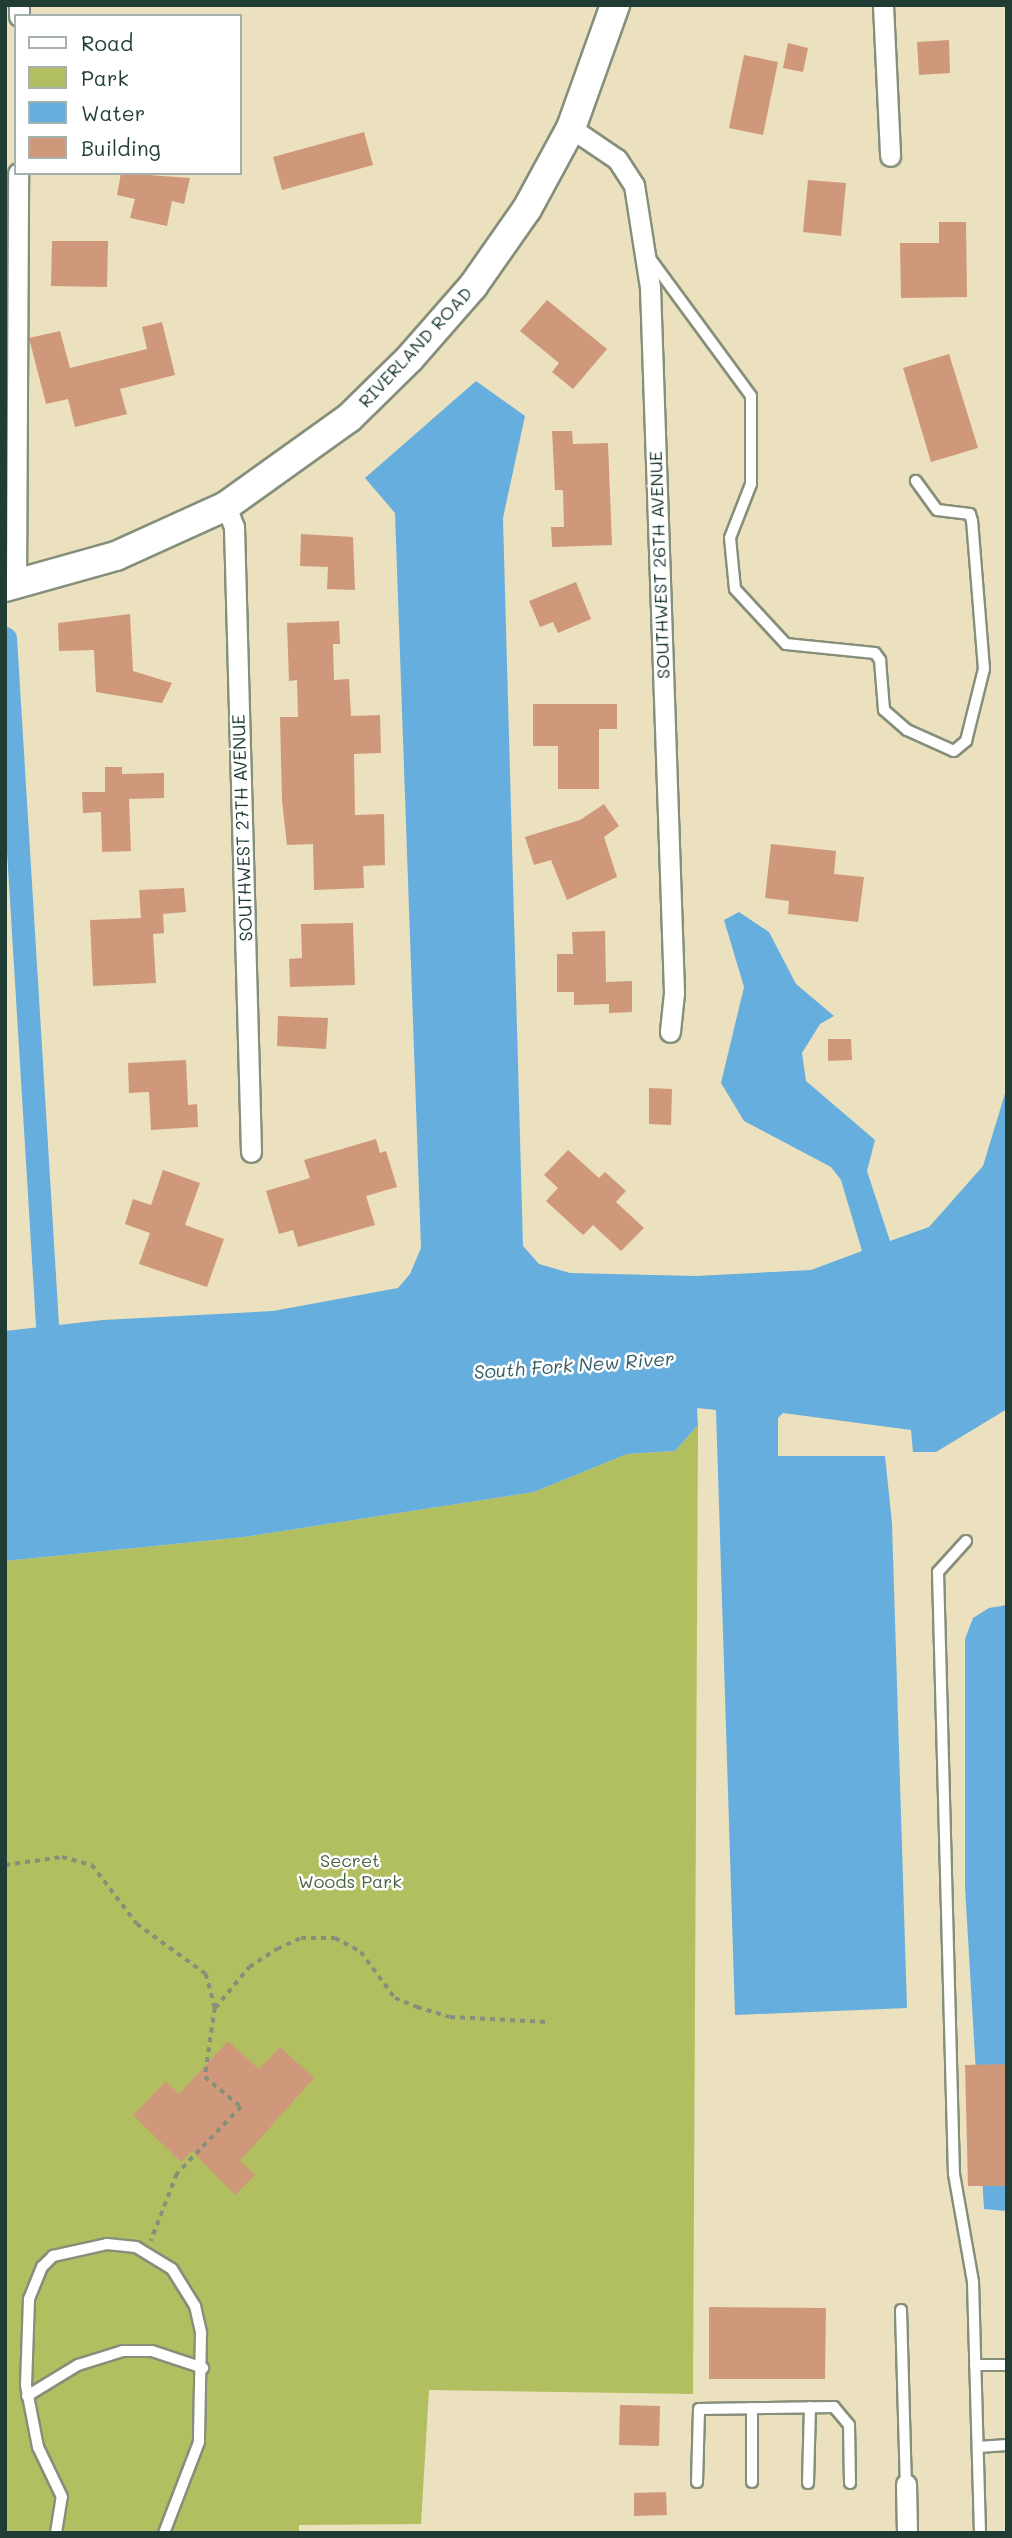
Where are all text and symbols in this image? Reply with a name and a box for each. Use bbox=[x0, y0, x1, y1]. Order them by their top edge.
legend bbox=[14, 14, 242, 175]
text: Road bbox=[81, 29, 133, 56]
text: Park bbox=[81, 64, 129, 91]
text: Water bbox=[81, 99, 145, 126]
text: Building bbox=[81, 134, 161, 161]
street label: RIVERLAND ROAD bbox=[354, 282, 476, 412]
street label: SOUTHWEST 26TH AVENUE bbox=[644, 451, 674, 679]
street label: SOUTHWEST 27TH AVENUE bbox=[227, 714, 257, 942]
water label: South Fork New River bbox=[473, 1347, 675, 1383]
park label: Secret Woods Park bbox=[298, 1850, 402, 1892]

